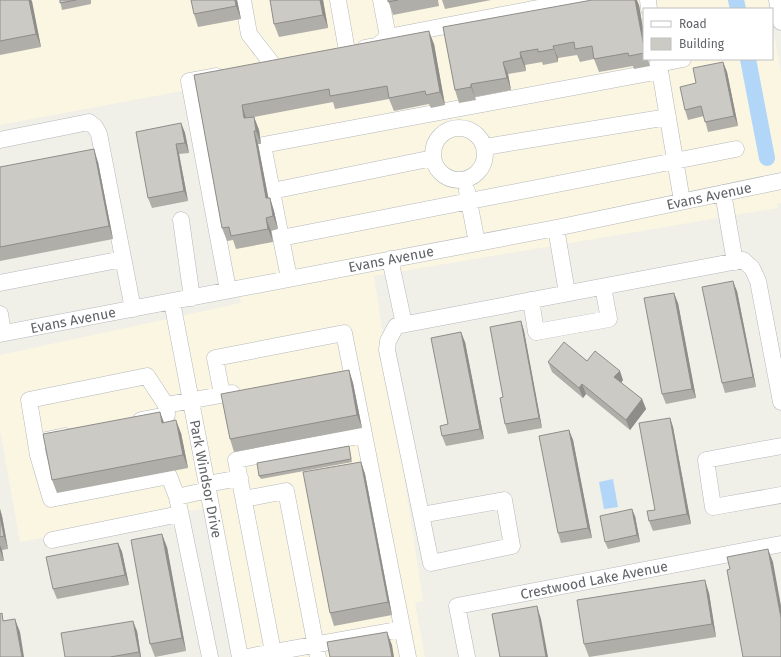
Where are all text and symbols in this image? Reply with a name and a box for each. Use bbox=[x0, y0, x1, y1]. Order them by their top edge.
legend bbox=[643, 8, 773, 60]
text: Road bbox=[679, 17, 707, 31]
text: Building bbox=[679, 37, 725, 51]
street label: Evans Avenue bbox=[665, 179, 753, 214]
street label: Evans Avenue bbox=[347, 243, 435, 276]
street label: Evans Avenue bbox=[29, 304, 117, 337]
street label: Park Windsor Drive bbox=[186, 419, 225, 540]
street label: Crestwood Lake Avenue bbox=[519, 558, 669, 603]

